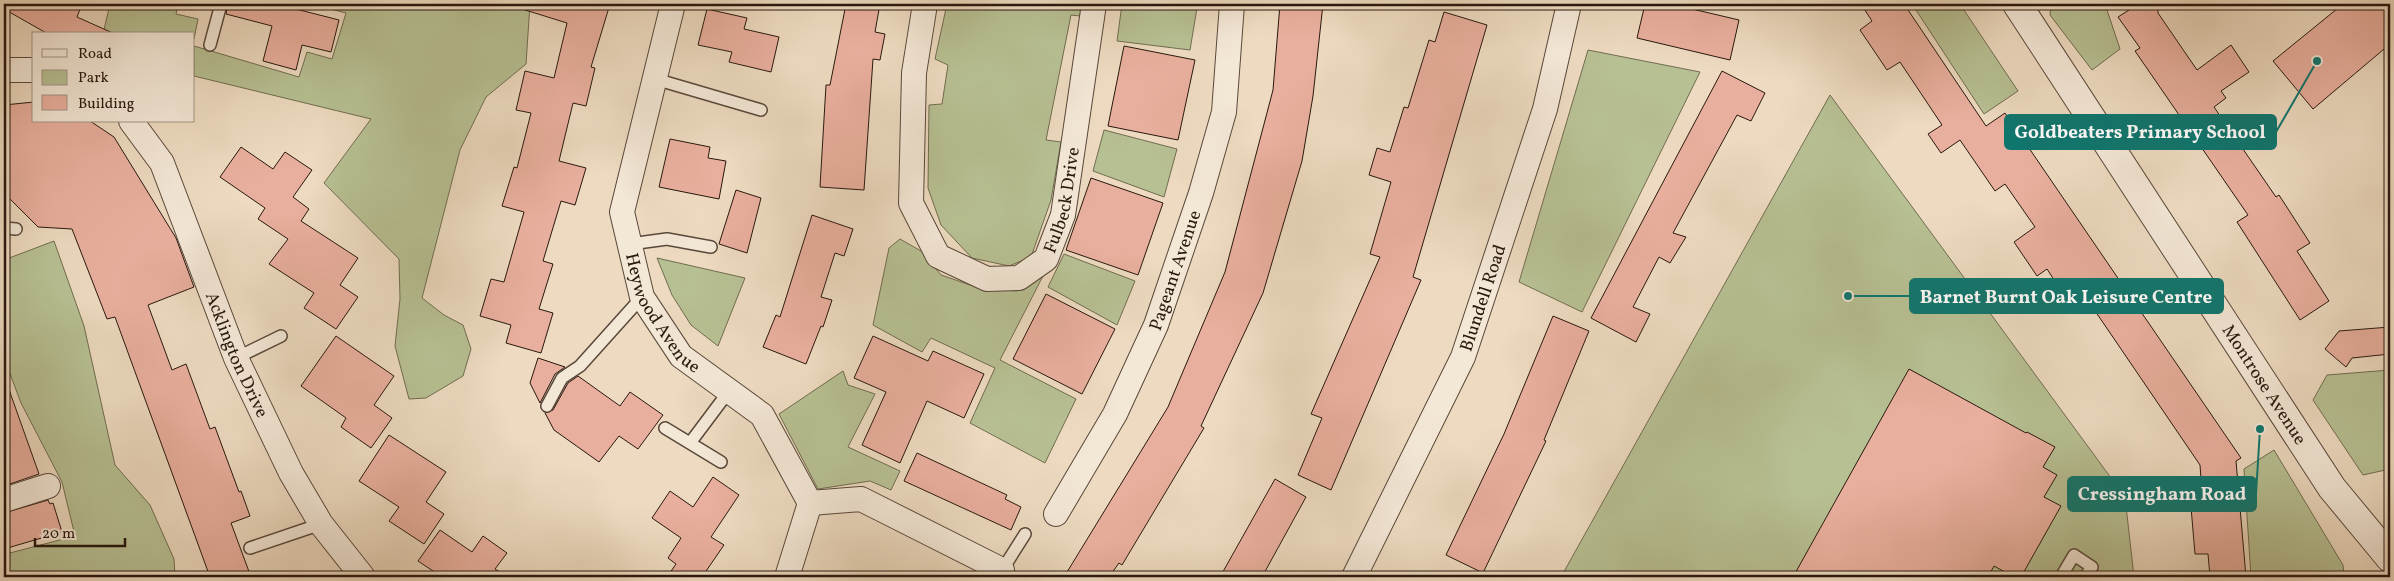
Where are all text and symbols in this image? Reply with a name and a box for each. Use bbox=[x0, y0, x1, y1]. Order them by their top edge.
legend bbox=[32, 32, 195, 122]
text: Road bbox=[78, 44, 112, 65]
text: Park bbox=[78, 68, 109, 89]
text: Building bbox=[78, 94, 135, 115]
callout: Goldbeaters Primary School bbox=[2005, 115, 2276, 149]
text: Goldbeaters Primary School bbox=[2014, 120, 2266, 146]
street label: Fulbeck Drive bbox=[1038, 146, 1087, 257]
street label: Pageant Avenue bbox=[1144, 207, 1208, 334]
street label: Blundell Road bbox=[1455, 241, 1513, 355]
street label: Heywood Avenue bbox=[618, 251, 705, 380]
callout: Barnet Burnt Oak Leisure Centre bbox=[1910, 279, 2223, 313]
text: Barnet Burnt Oak Leisure Centre bbox=[1920, 285, 2213, 311]
street label: Acklington Drive bbox=[198, 289, 274, 422]
street label: Montrose Avenue bbox=[2215, 320, 2312, 450]
callout: Cressingham Road bbox=[2068, 477, 2256, 511]
text: Cressingham Road bbox=[2078, 482, 2247, 508]
scale bar bbox=[35, 516, 125, 548]
text: 20 m bbox=[42, 524, 75, 545]

